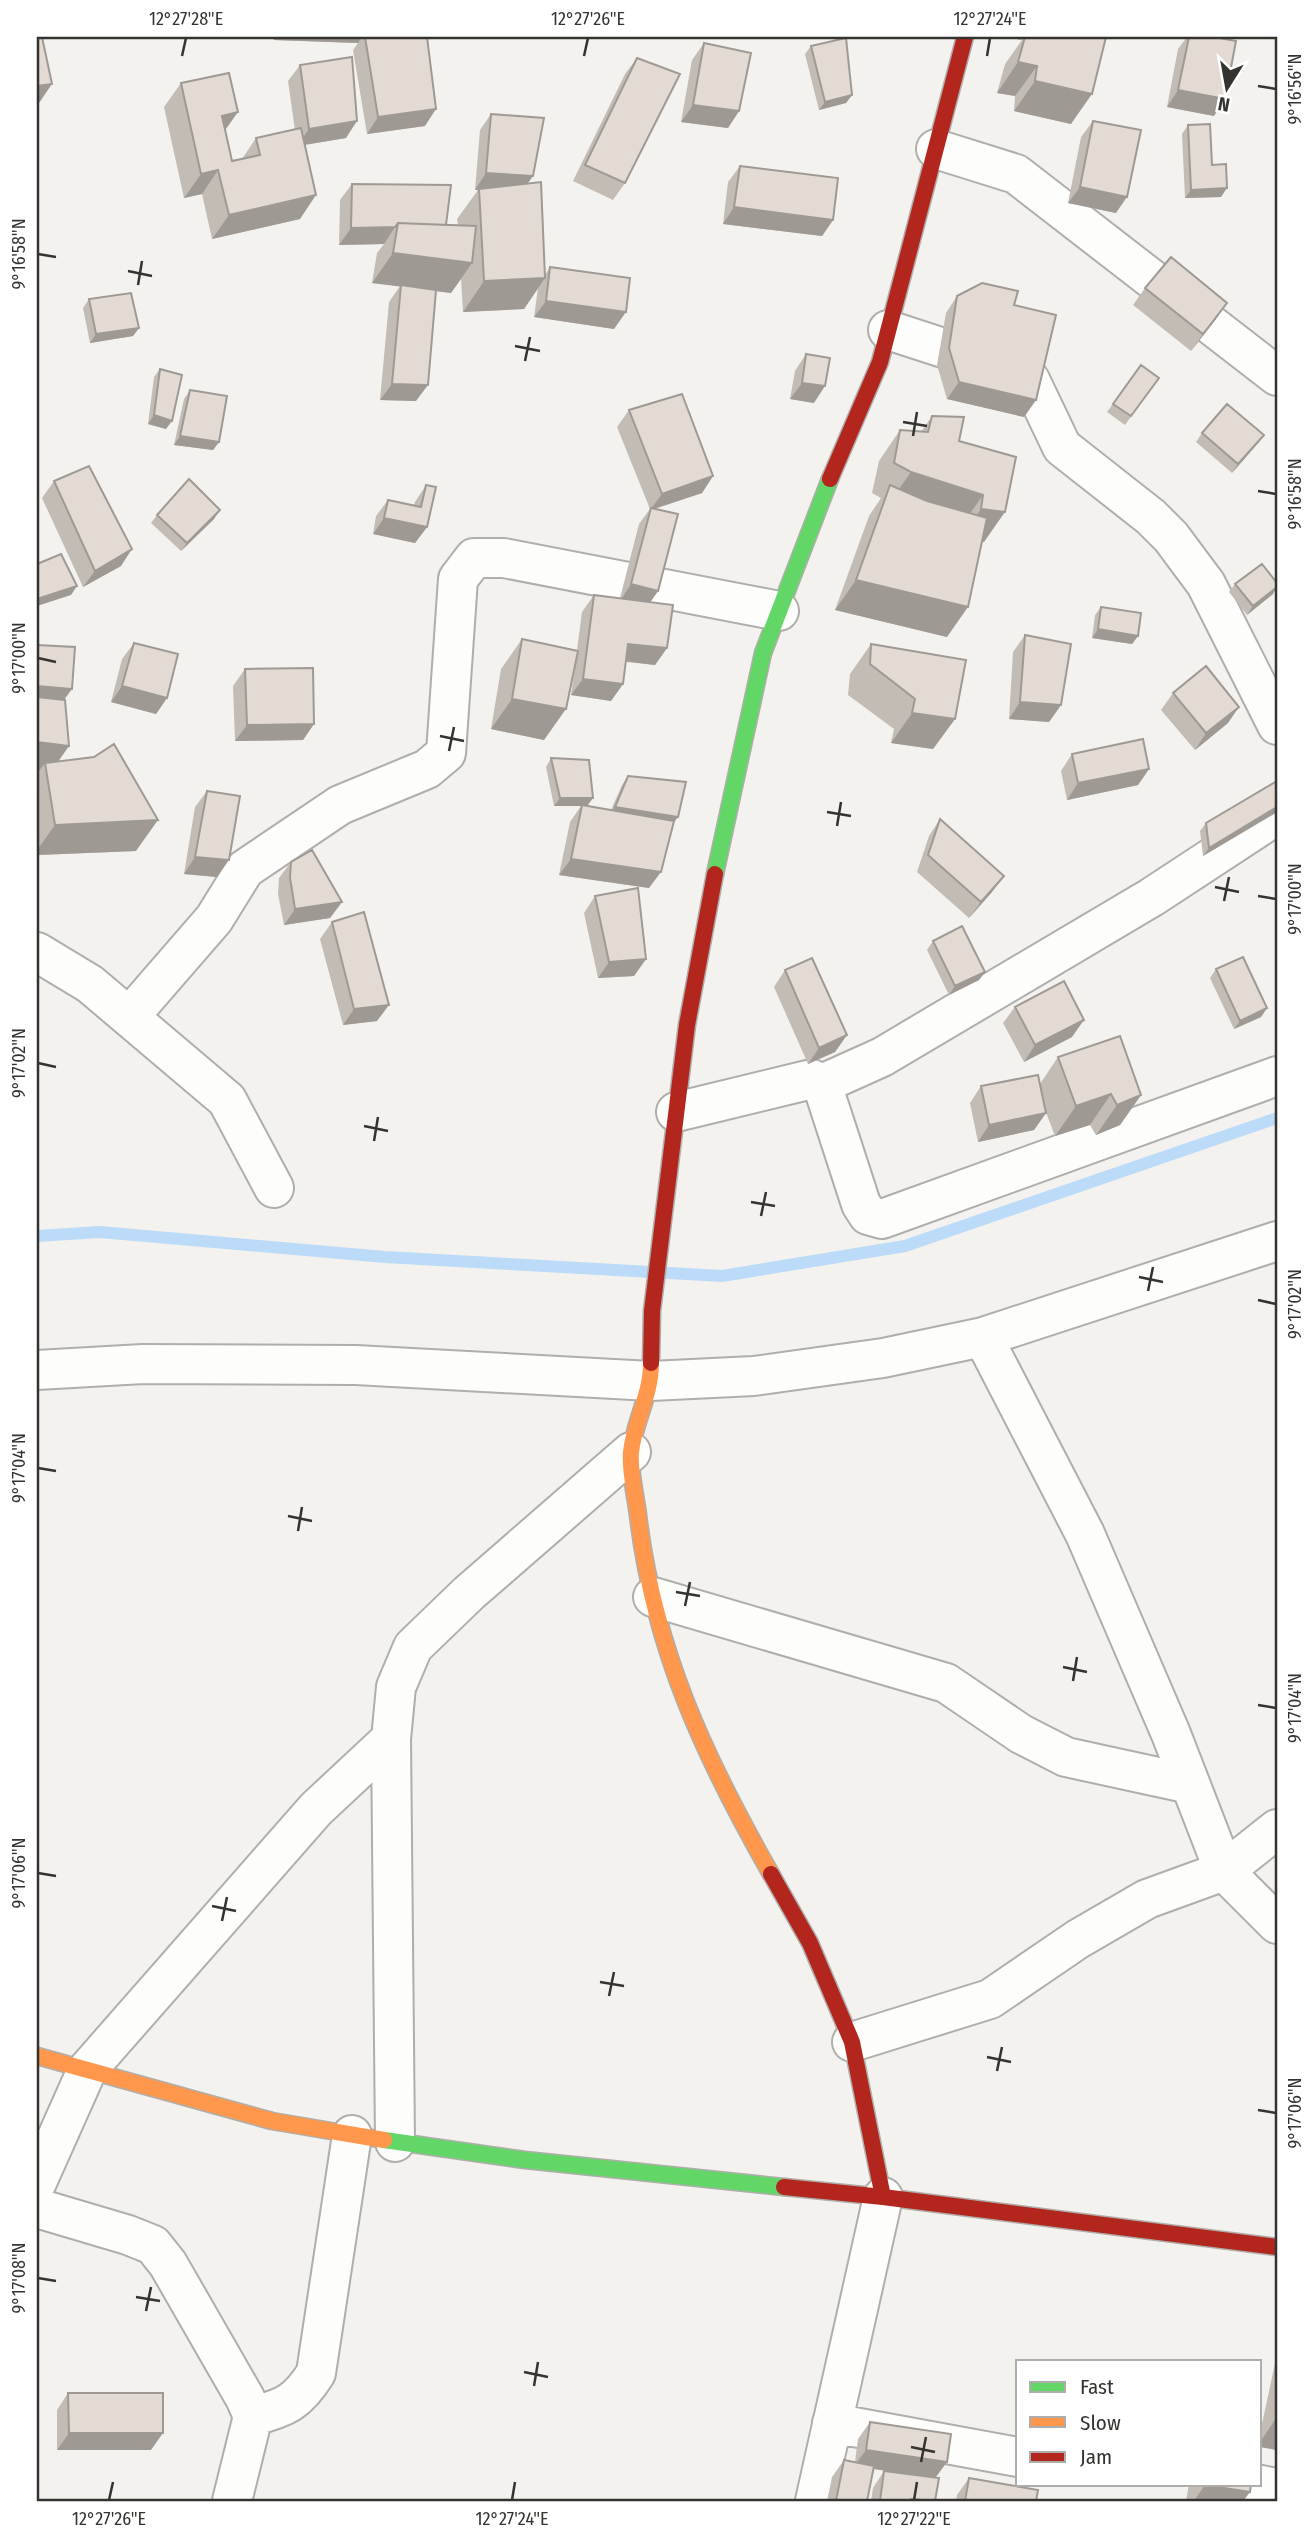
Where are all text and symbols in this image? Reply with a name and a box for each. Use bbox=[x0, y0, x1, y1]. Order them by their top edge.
text: 12°27'28"E bbox=[149, 8, 223, 30]
text: 12°27'26"E bbox=[551, 8, 625, 30]
text: 12°27'24"E bbox=[954, 8, 1026, 30]
north arrow bbox=[1192, 52, 1262, 122]
text: 9°16'56"N bbox=[1284, 54, 1306, 124]
text: N bbox=[1216, 92, 1232, 117]
text: 9°16'58"N bbox=[8, 218, 30, 290]
text: 9°16'58"N bbox=[1284, 458, 1306, 530]
text: 9°17'00"N bbox=[8, 622, 30, 694]
text: 9°17'00"N bbox=[1284, 863, 1306, 935]
text: 9°17'02"N bbox=[8, 1028, 30, 1098]
text: 9°17'02"N bbox=[1284, 1269, 1306, 1339]
text: 9°17'04"N bbox=[8, 1433, 30, 1503]
text: 9°17'04"N bbox=[1284, 1673, 1306, 1743]
text: 9°17'06"N bbox=[8, 1838, 30, 1908]
text: 9°17'06"N bbox=[1284, 2078, 1306, 2148]
text: 9°17'08"N bbox=[8, 2243, 30, 2313]
legend bbox=[1016, 2360, 1262, 2486]
text: Fast bbox=[1080, 2374, 1114, 2400]
text: Slow bbox=[1080, 2410, 1121, 2436]
text: Jam bbox=[1080, 2444, 1112, 2470]
text: 12°27'26"E bbox=[72, 2508, 146, 2530]
text: 12°27'24"E bbox=[476, 2508, 548, 2530]
text: 12°27'22"E bbox=[877, 2508, 951, 2530]

